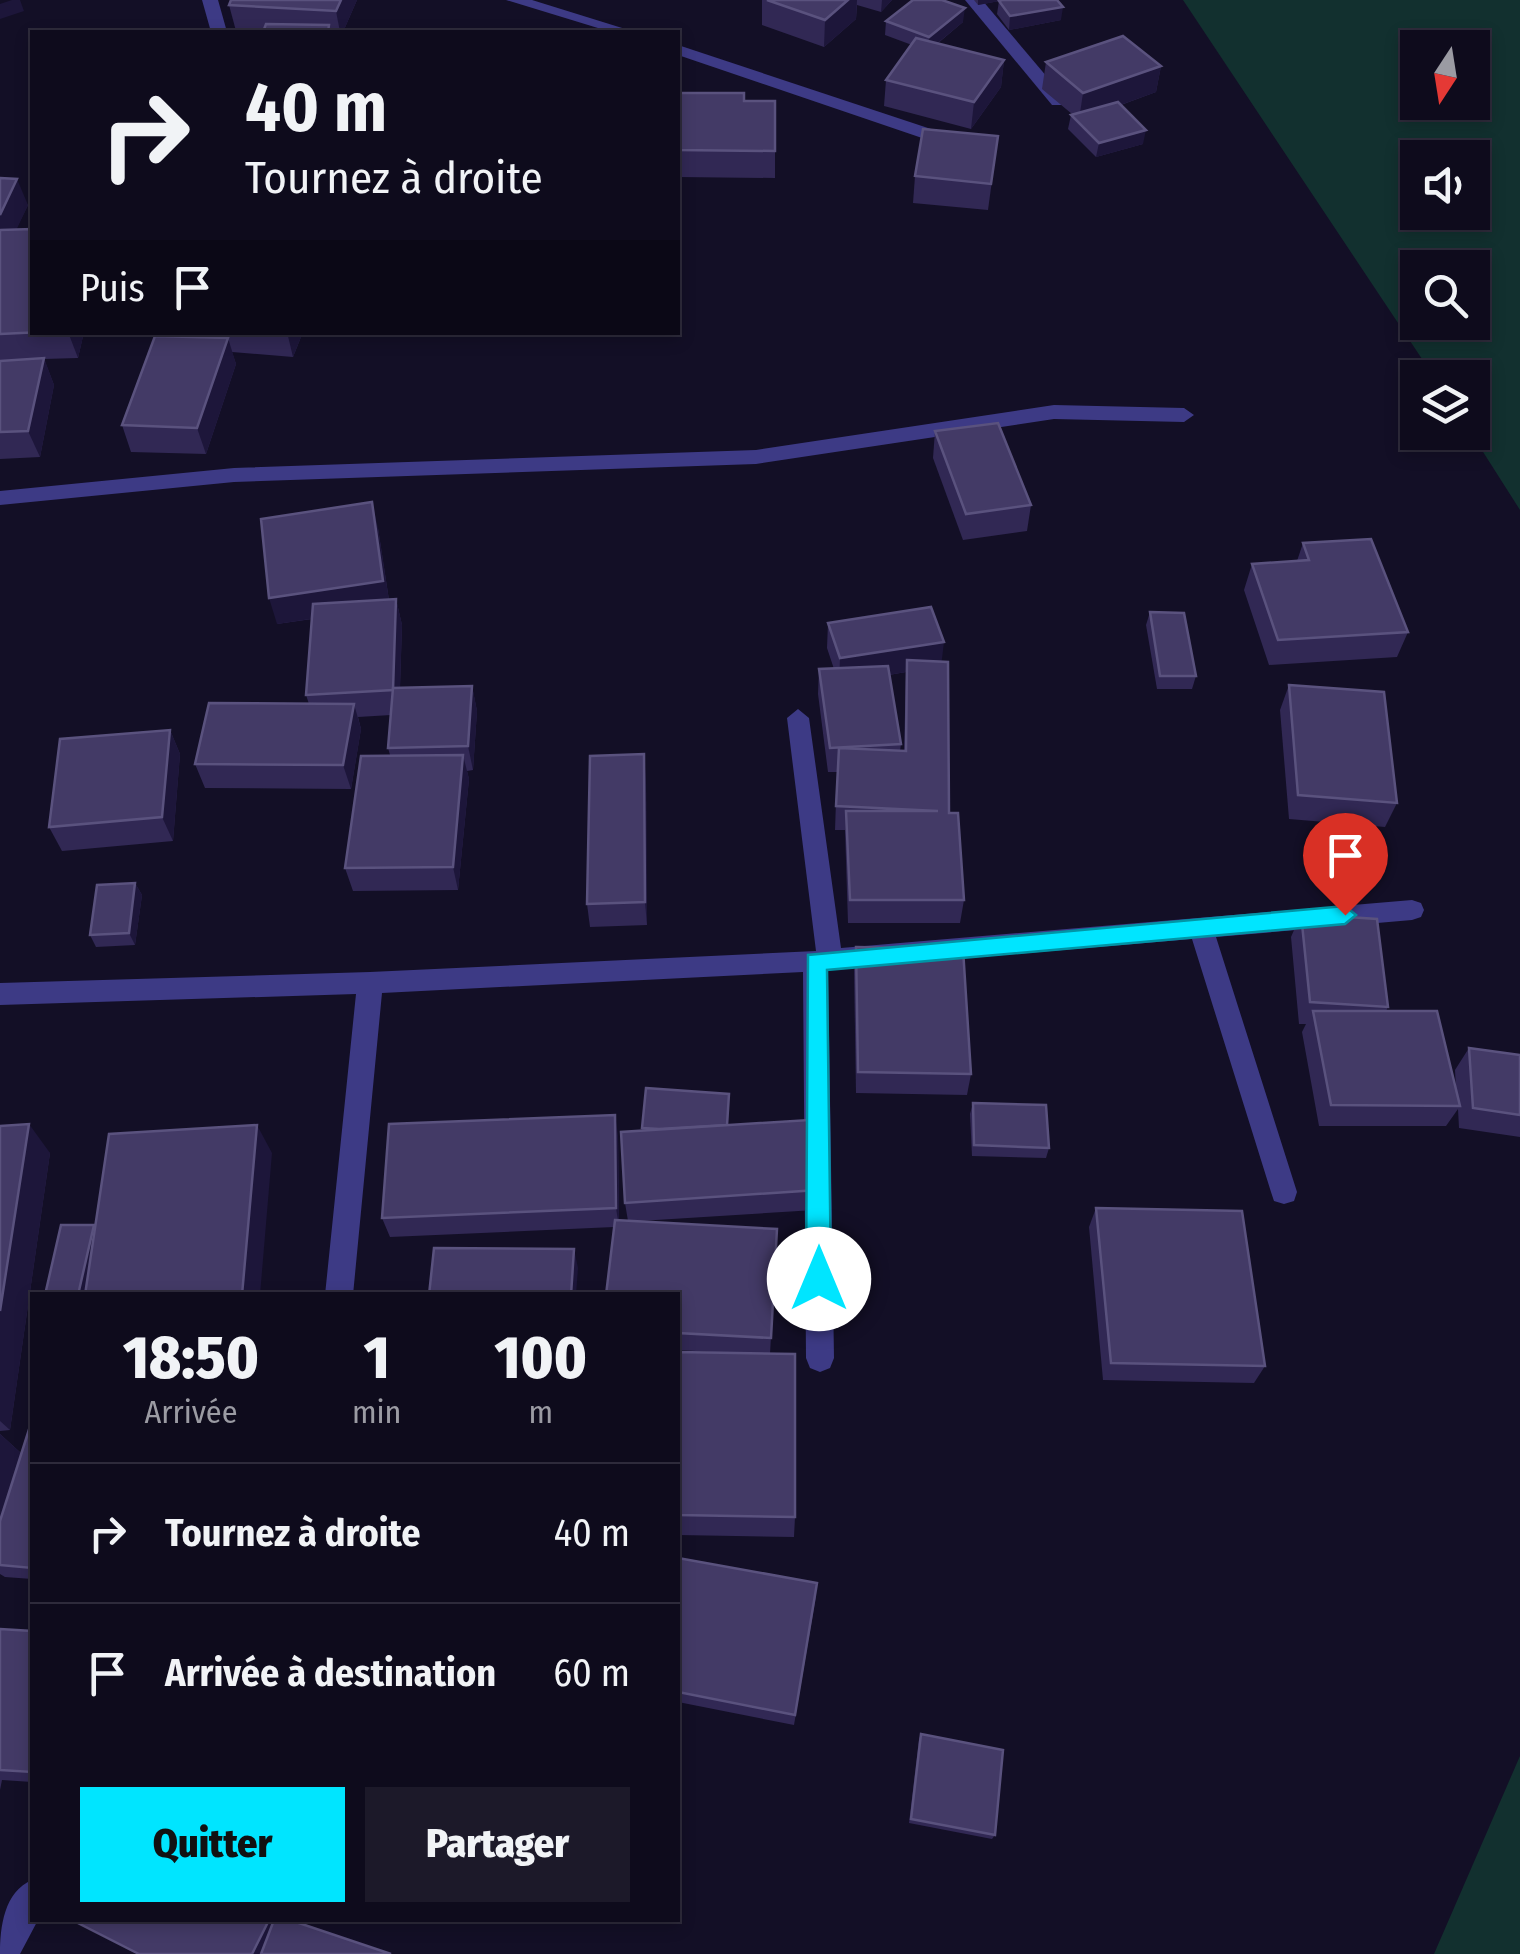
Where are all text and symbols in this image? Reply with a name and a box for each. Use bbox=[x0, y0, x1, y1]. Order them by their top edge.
north arrow bbox=[1400, 30, 1490, 120]
map controls bbox=[1400, 30, 1490, 450]
text: 40 m bbox=[245, 66, 387, 150]
icon: right bbox=[80, 70, 210, 200]
button: sound bbox=[1400, 140, 1490, 230]
text: Tournez à droite bbox=[245, 151, 543, 205]
button: search bbox=[1400, 250, 1490, 340]
icon: arrive bbox=[165, 260, 220, 315]
text: Puis bbox=[80, 265, 145, 311]
button: layers bbox=[1400, 360, 1490, 450]
pin bbox=[1303, 813, 1388, 916]
icon: arrive bbox=[1318, 828, 1373, 883]
position arrow bbox=[767, 1227, 871, 1331]
text: 18:50 bbox=[123, 1322, 259, 1394]
text: 1 bbox=[364, 1322, 390, 1394]
text: 100 bbox=[495, 1322, 587, 1394]
text: Arrivée bbox=[144, 1393, 237, 1431]
text: min bbox=[352, 1393, 401, 1431]
text: m bbox=[528, 1393, 553, 1431]
icon: right bbox=[80, 1506, 135, 1561]
text: Tournez à droite bbox=[165, 1510, 421, 1556]
text: 40 m bbox=[554, 1510, 630, 1556]
icon: arrive bbox=[80, 1646, 135, 1701]
text: Arrivée à destination bbox=[165, 1650, 496, 1696]
text: 60 m bbox=[553, 1650, 630, 1696]
button: Quitter bbox=[80, 1787, 345, 1902]
button: Partager bbox=[365, 1787, 630, 1902]

